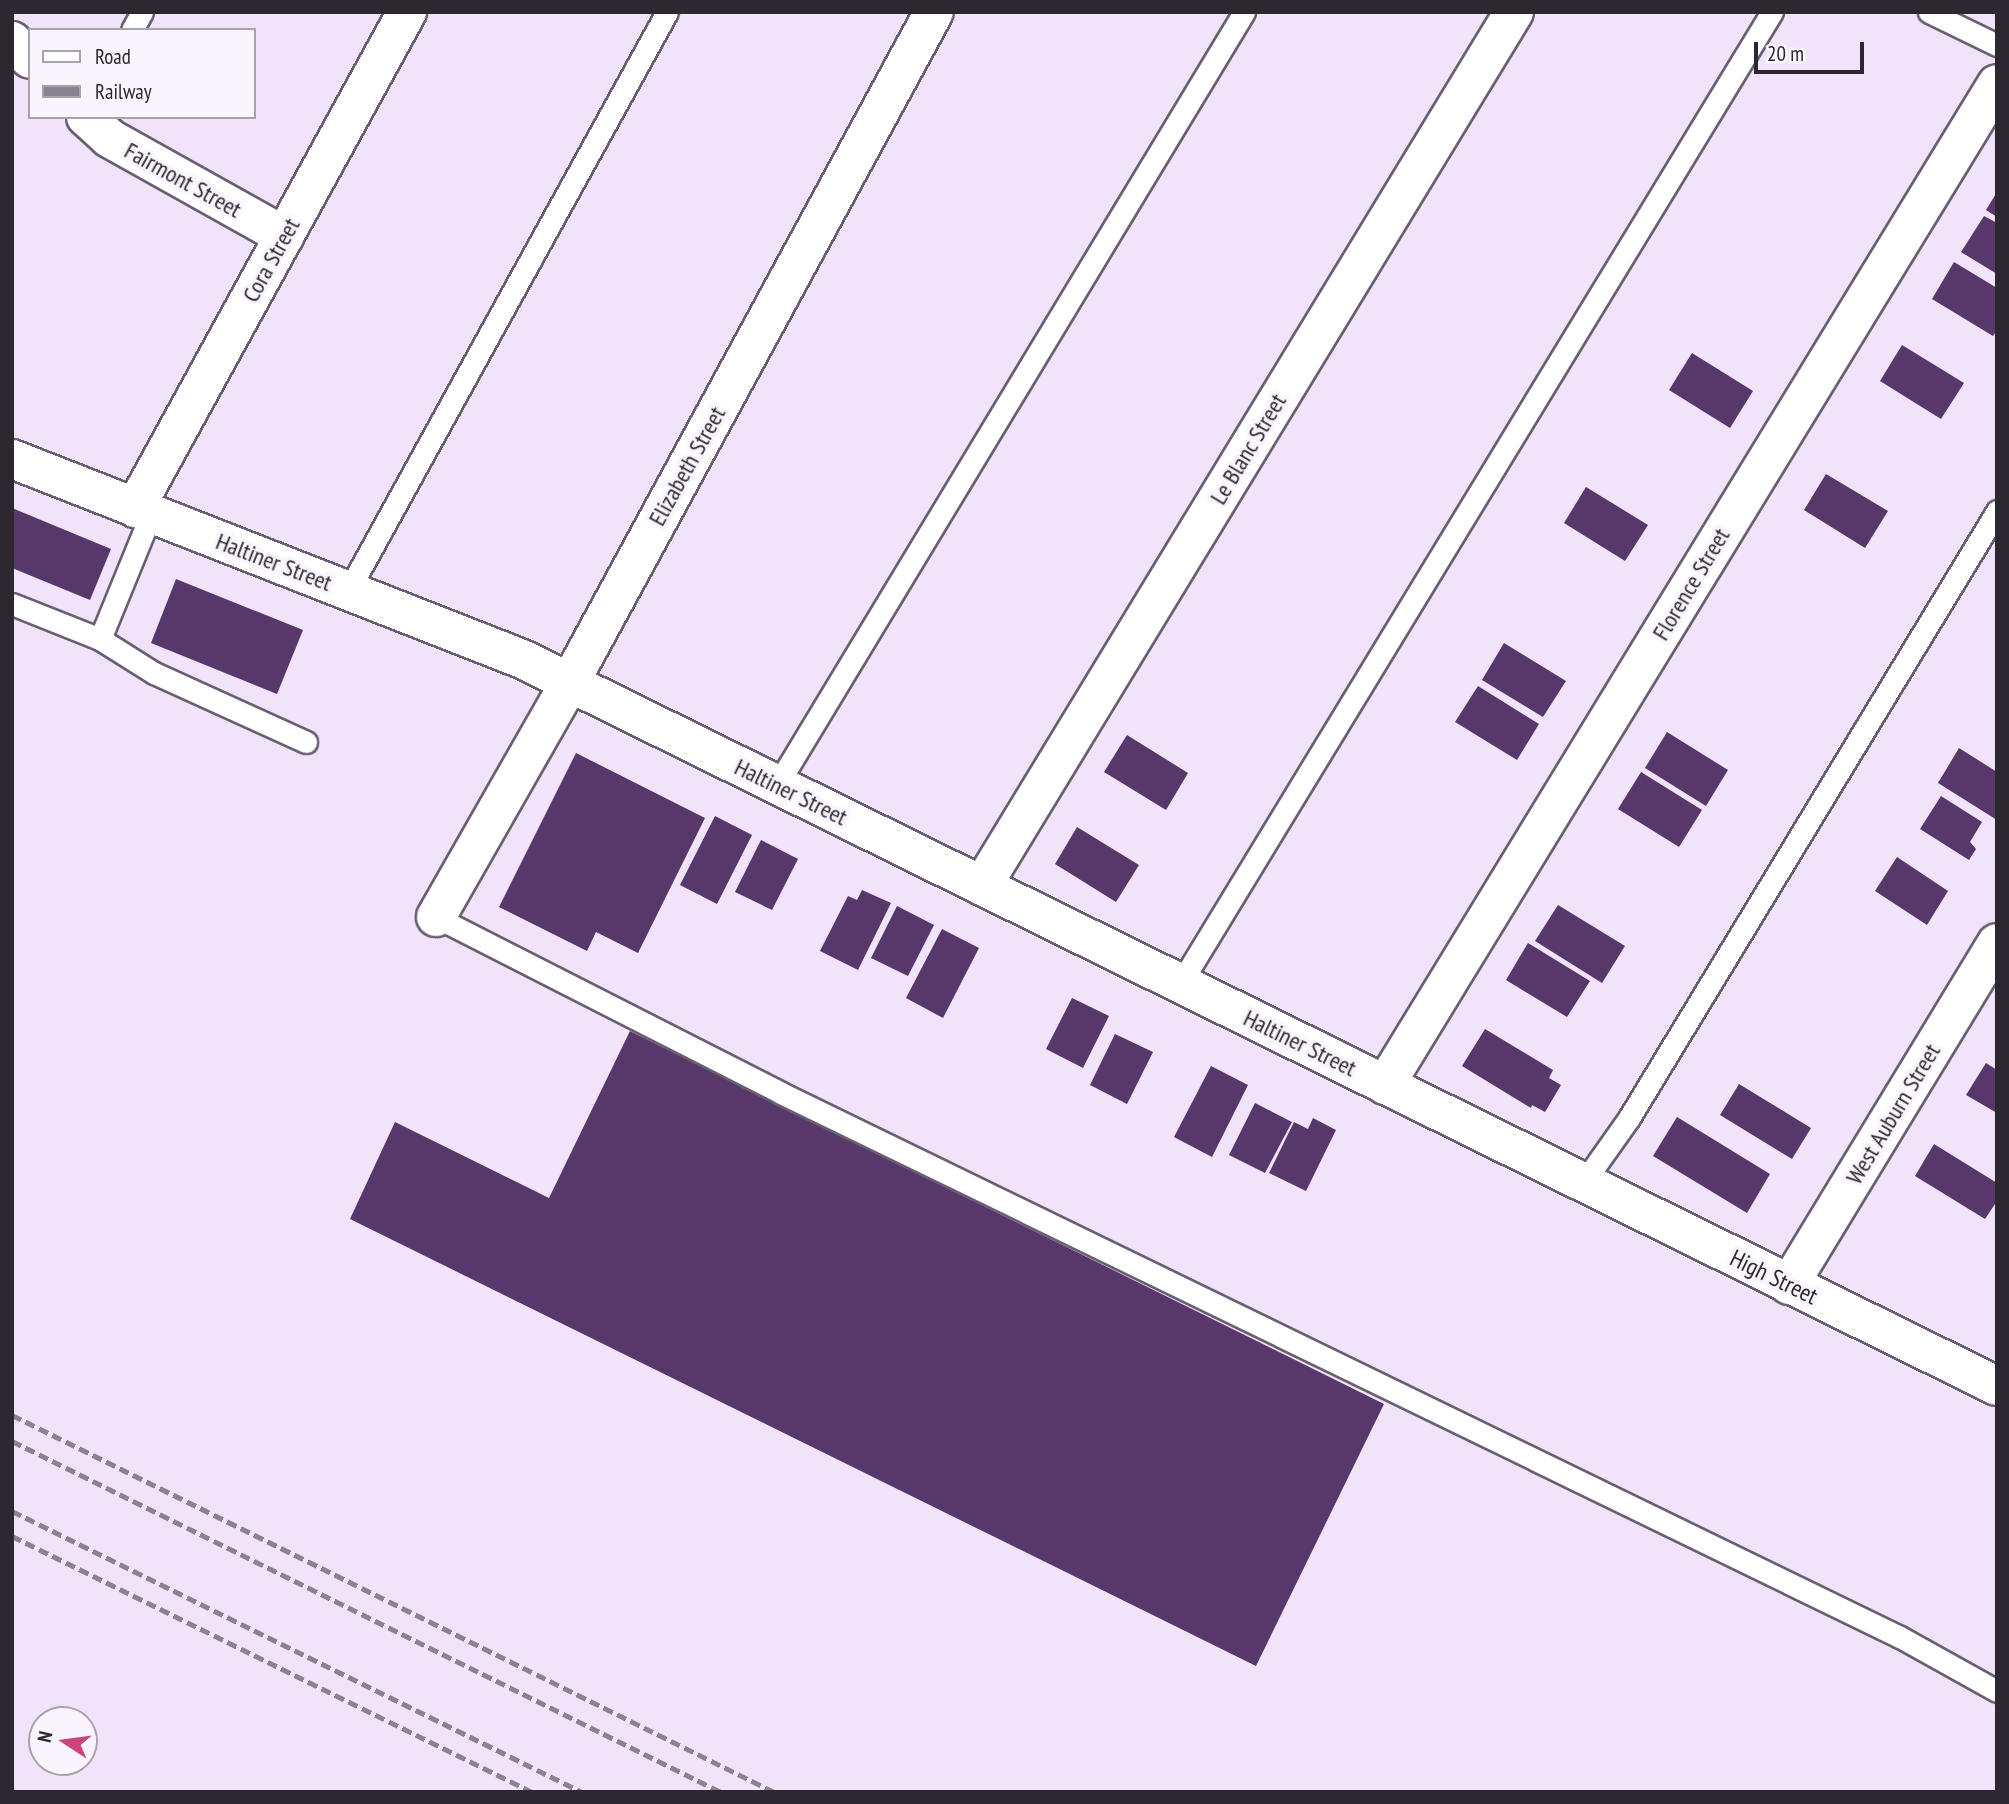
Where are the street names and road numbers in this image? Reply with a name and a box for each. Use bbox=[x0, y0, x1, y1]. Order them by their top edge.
street label: Fairmont Street bbox=[120, 136, 246, 224]
street label: Cora Street bbox=[236, 213, 306, 307]
street label: Le Blanc Street bbox=[1204, 388, 1292, 510]
street label: Elizabeth Street bbox=[643, 401, 731, 531]
street label: Florence Street bbox=[1646, 523, 1736, 645]
street label: Haltiner Street bbox=[212, 527, 336, 597]
street label: Haltiner Street bbox=[730, 752, 852, 832]
street label: Haltiner Street bbox=[1239, 1003, 1361, 1083]
street label: West Auburn Street bbox=[1840, 1038, 1946, 1190]
street label: High Street bbox=[1726, 1244, 1822, 1310]

